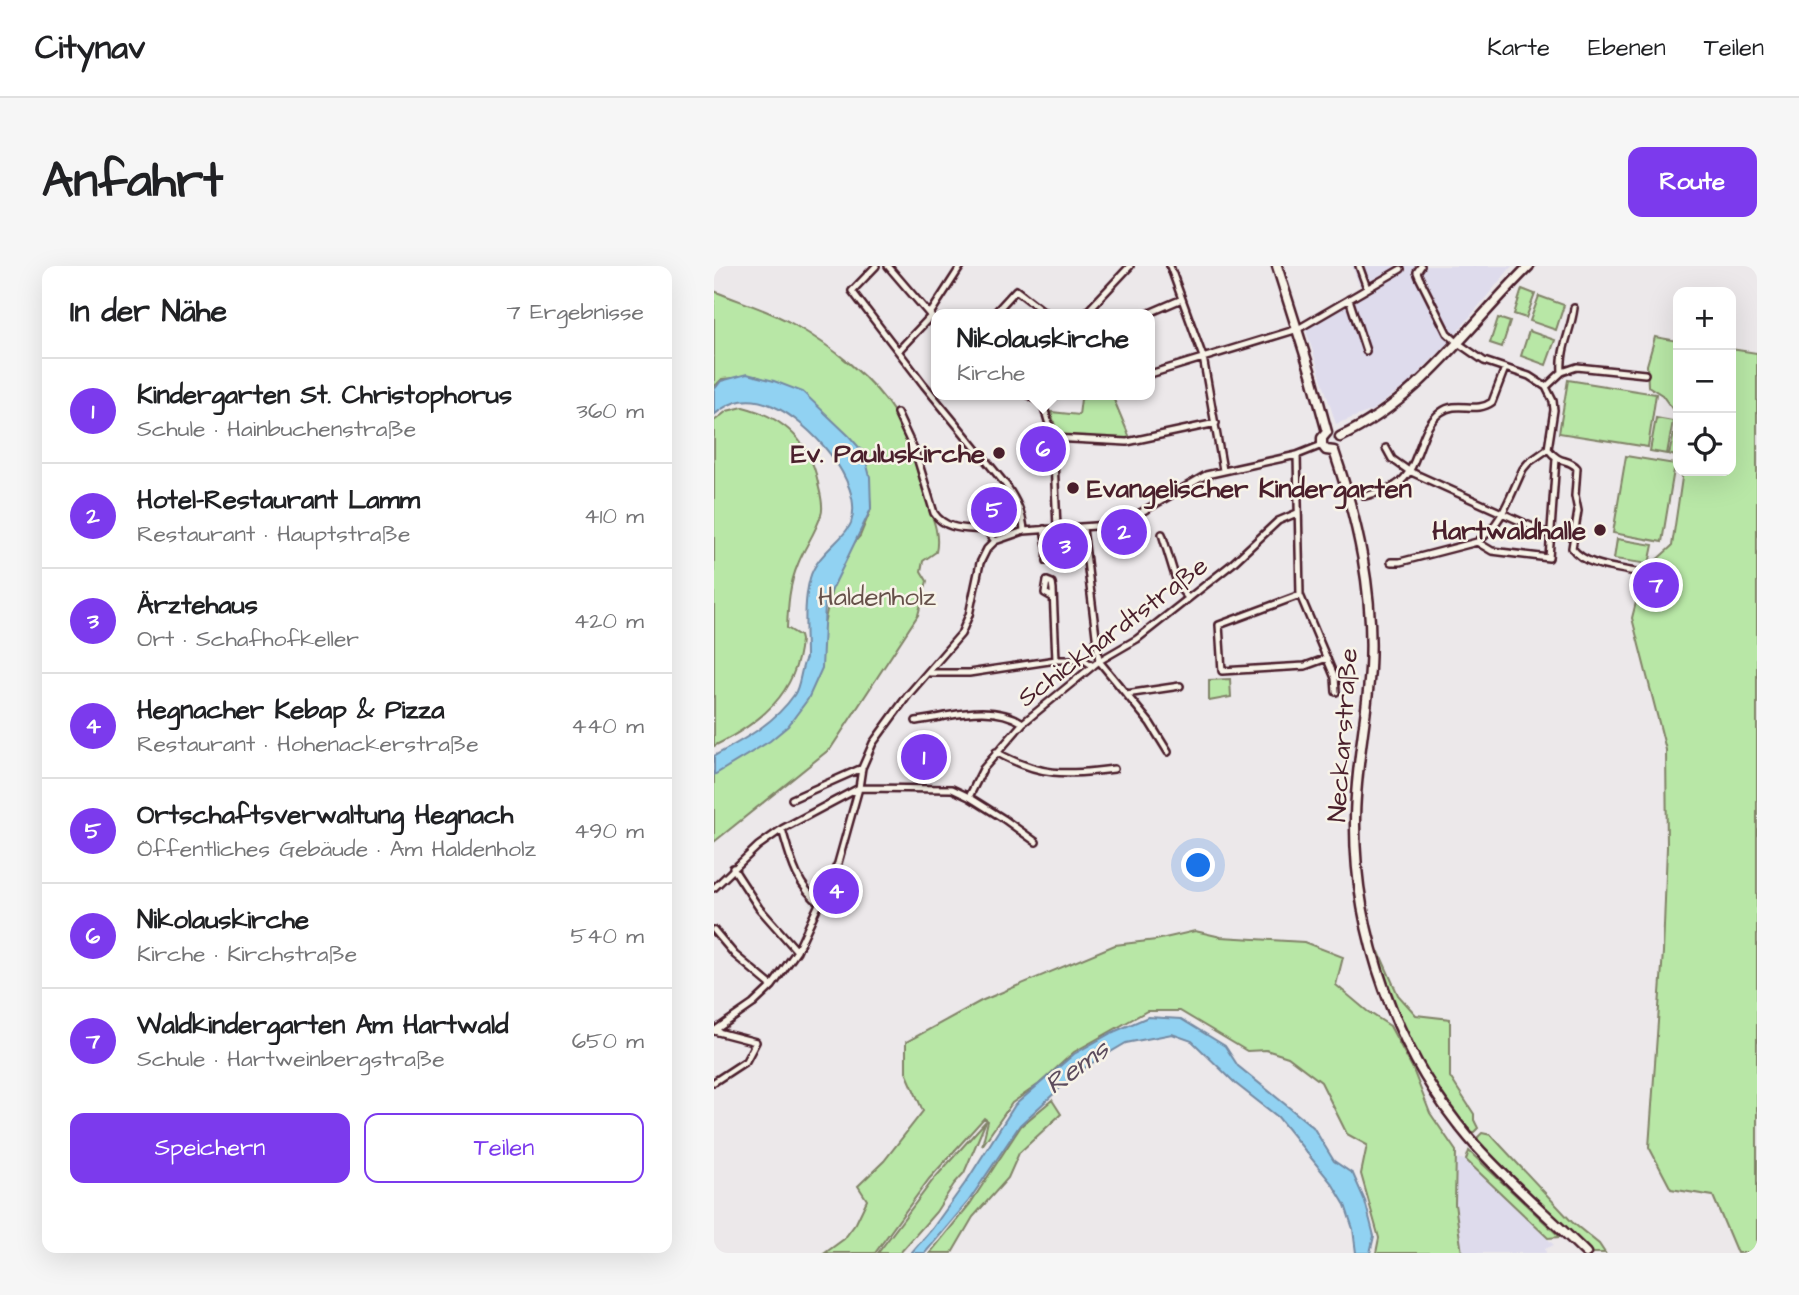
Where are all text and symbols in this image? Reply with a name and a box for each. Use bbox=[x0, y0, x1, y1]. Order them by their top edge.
text: Citynav bbox=[35, 25, 145, 71]
text: Karte bbox=[1487, 31, 1550, 65]
text: Ebenen bbox=[1588, 31, 1666, 65]
text: Teilen bbox=[1704, 31, 1764, 65]
button: Route bbox=[1628, 147, 1757, 217]
text: Anfahrt bbox=[42, 148, 223, 216]
map controls bbox=[1673, 287, 1736, 476]
button: + bbox=[1673, 287, 1736, 350]
text: In der Nähe bbox=[70, 291, 227, 333]
text: 7 Ergebnisse bbox=[507, 296, 644, 328]
popup bbox=[931, 309, 1155, 400]
text: Nikolauskirche bbox=[957, 321, 1129, 357]
button: − bbox=[1673, 350, 1736, 413]
text: Kirche bbox=[957, 357, 1025, 389]
text: Kindergarten St. Christophorus bbox=[137, 377, 512, 413]
text: 1 bbox=[92, 395, 94, 427]
text: 360 m bbox=[576, 395, 644, 427]
text: Schule · Hainbuchenstraße bbox=[137, 413, 416, 445]
button: locate bbox=[1673, 413, 1736, 476]
pin: 6 bbox=[1020, 423, 1066, 475]
place label: Ev. Pauluskirche bbox=[791, 436, 985, 472]
marker: Ev. Pauluskirche bbox=[991, 445, 1007, 461]
place label: Evangelischer Kindergarten bbox=[1087, 471, 1412, 510]
marker: Evangelischer Kindergarten bbox=[1065, 480, 1081, 496]
text: Hotel-Restaurant Lamm bbox=[137, 482, 420, 518]
pin: 5 bbox=[971, 484, 1017, 536]
text: 2 bbox=[86, 500, 100, 532]
text: 410 m bbox=[584, 500, 644, 532]
pin: 2 bbox=[1101, 506, 1147, 558]
place label: Hartwaldhalle bbox=[1432, 513, 1586, 549]
text: Restaurant · Hauptstraße bbox=[137, 518, 410, 550]
pin: 3 bbox=[1042, 520, 1088, 572]
marker: Hartwaldhalle bbox=[1592, 522, 1608, 538]
street label: Schickhardtstraße bbox=[1010, 548, 1215, 715]
pin: 7 bbox=[1633, 559, 1679, 611]
park label: Haldenholz bbox=[818, 579, 936, 615]
text: Ärztehaus bbox=[137, 587, 258, 623]
text: 3 bbox=[87, 605, 99, 637]
text: 420 m bbox=[574, 605, 644, 637]
text: Ort · Schafhofkeller bbox=[137, 623, 359, 655]
street label: Neckarstraße bbox=[1319, 647, 1367, 823]
text: Hegnacher Kebap & Pizza bbox=[137, 692, 444, 728]
text: 4 bbox=[85, 710, 101, 742]
text: 440 m bbox=[571, 710, 644, 742]
text: Restaurant · Hohenackerstraße bbox=[137, 728, 479, 760]
pin: 1 bbox=[901, 731, 947, 783]
text: Ortschaftsverwaltung Hegnach bbox=[137, 797, 513, 833]
text: 5 bbox=[85, 815, 101, 847]
text: 490 m bbox=[574, 815, 644, 847]
text: Öffentliches Gebäude · Am Haldenholz bbox=[137, 833, 536, 865]
your location bbox=[1181, 848, 1215, 882]
pin: 4 bbox=[813, 865, 859, 917]
text: Nikolauskirche bbox=[137, 902, 309, 938]
text: 6 bbox=[86, 920, 100, 952]
text: 540 m bbox=[570, 920, 644, 952]
text: Kirche · Kirchstraße bbox=[137, 938, 357, 970]
text: Waldkindergarten Am Hartwald bbox=[137, 1007, 509, 1043]
text: 7 bbox=[86, 1025, 100, 1057]
text: 650 m bbox=[572, 1025, 644, 1057]
water label: Rems bbox=[1037, 1029, 1119, 1104]
text: Schule · Hartweinbergstraße bbox=[137, 1043, 445, 1075]
button: Speichern bbox=[70, 1113, 350, 1183]
button: Teilen bbox=[364, 1113, 644, 1183]

